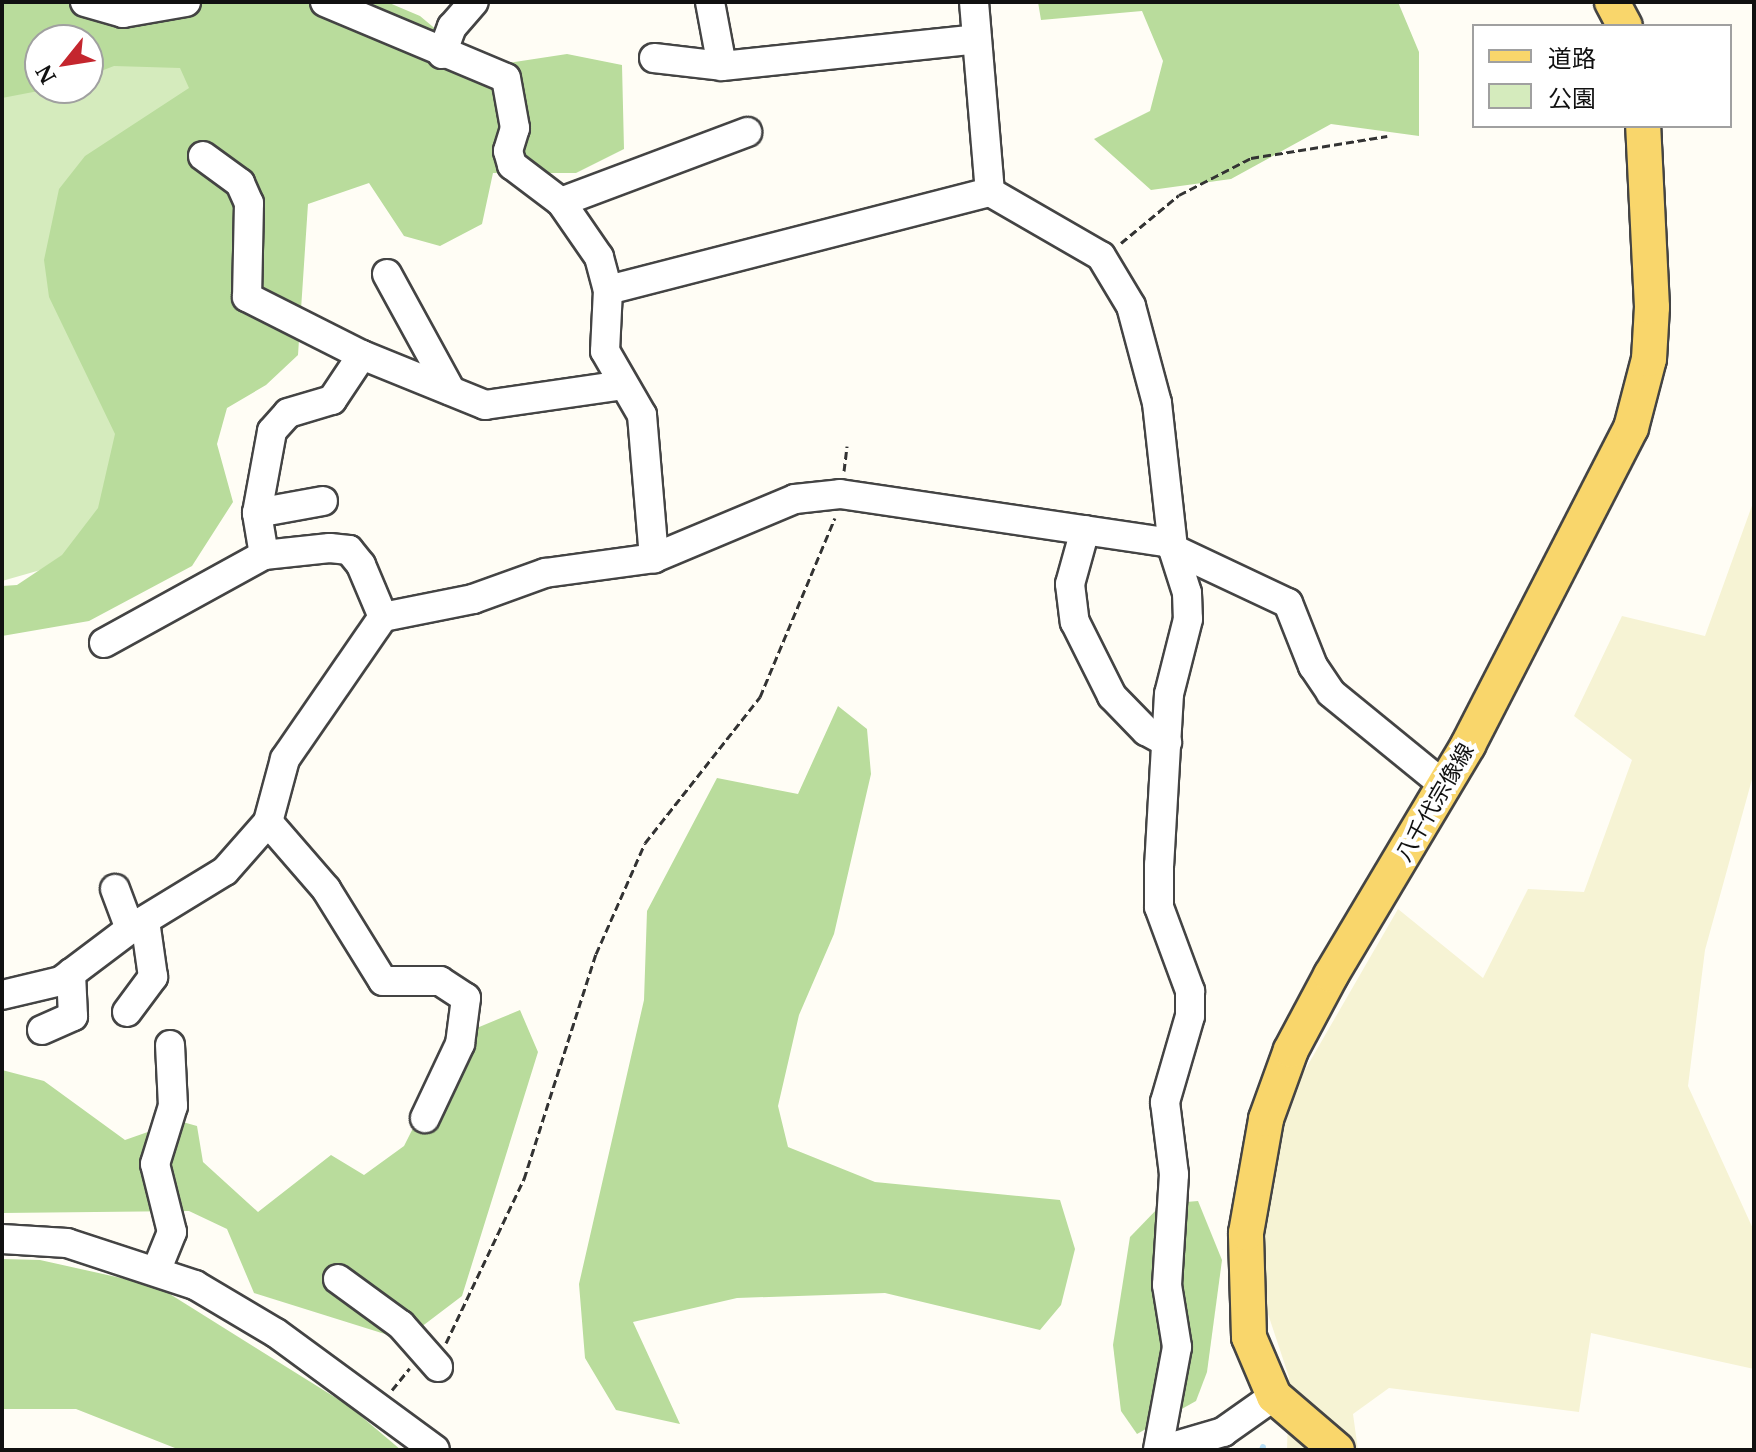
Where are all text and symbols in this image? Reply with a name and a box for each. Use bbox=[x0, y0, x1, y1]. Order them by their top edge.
north arrow bbox=[24, 24, 104, 104]
legend bbox=[1472, 24, 1732, 128]
text: 道路 bbox=[1548, 41, 1596, 74]
text: N bbox=[28, 60, 62, 90]
text: 公園 bbox=[1548, 81, 1596, 114]
street label: 八千代宗像線 bbox=[1390, 738, 1478, 866]

